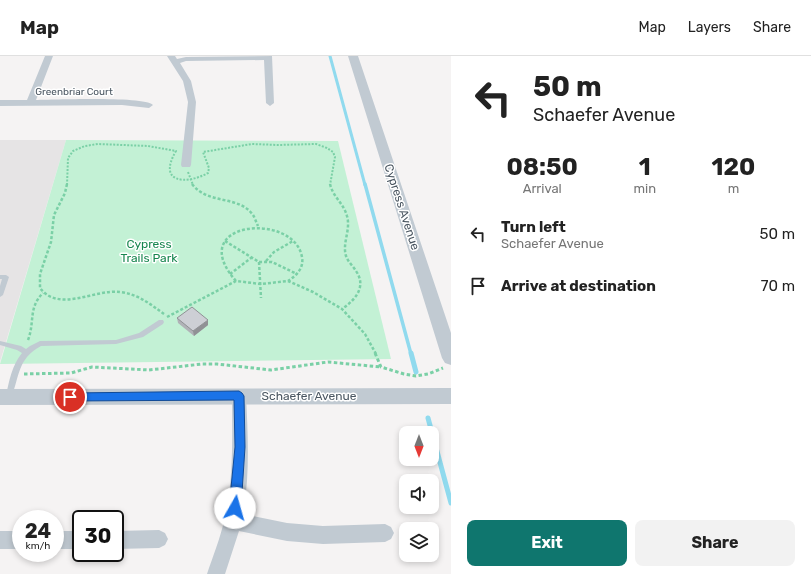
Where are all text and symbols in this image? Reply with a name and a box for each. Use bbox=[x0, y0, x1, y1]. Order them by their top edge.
text: Map bbox=[20, 16, 59, 39]
text: Map bbox=[639, 19, 666, 36]
text: Layers bbox=[688, 19, 731, 36]
text: Share bbox=[753, 19, 791, 36]
text: 50 m bbox=[533, 70, 602, 103]
icon: left bbox=[467, 72, 519, 124]
street label: Greenbriar Court bbox=[35, 86, 113, 98]
text: Schaefer Avenue bbox=[533, 104, 675, 126]
text: 08:50 bbox=[507, 153, 578, 181]
text: 1 bbox=[639, 153, 651, 181]
text: 120 bbox=[712, 153, 755, 181]
street label: Cypress Avenue bbox=[381, 162, 423, 252]
text: Arrival bbox=[523, 181, 562, 196]
text: min bbox=[633, 181, 656, 196]
text: m bbox=[728, 181, 739, 196]
text: Turn left bbox=[501, 218, 566, 236]
icon: left bbox=[467, 223, 489, 245]
text: 50 m bbox=[760, 225, 795, 243]
text: Schaefer Avenue bbox=[501, 236, 604, 251]
park label: Cypress Trails Park bbox=[121, 237, 178, 265]
icon: arrive bbox=[467, 275, 489, 297]
text: Arrive at destination bbox=[501, 277, 656, 295]
text: 70 m bbox=[761, 277, 795, 295]
pin bbox=[53, 380, 87, 414]
icon: arrive bbox=[59, 386, 81, 408]
street label: Schaefer Avenue bbox=[262, 389, 357, 403]
north arrow bbox=[399, 426, 439, 466]
map controls bbox=[399, 426, 439, 562]
button: sound bbox=[399, 474, 439, 514]
position arrow bbox=[214, 487, 256, 529]
speed limit sign: 30 bbox=[72, 510, 124, 562]
text: 24 bbox=[25, 519, 51, 543]
button: Exit bbox=[467, 520, 627, 566]
button: Share bbox=[635, 520, 795, 566]
button: layers bbox=[399, 522, 439, 562]
text: km/h bbox=[26, 540, 50, 552]

